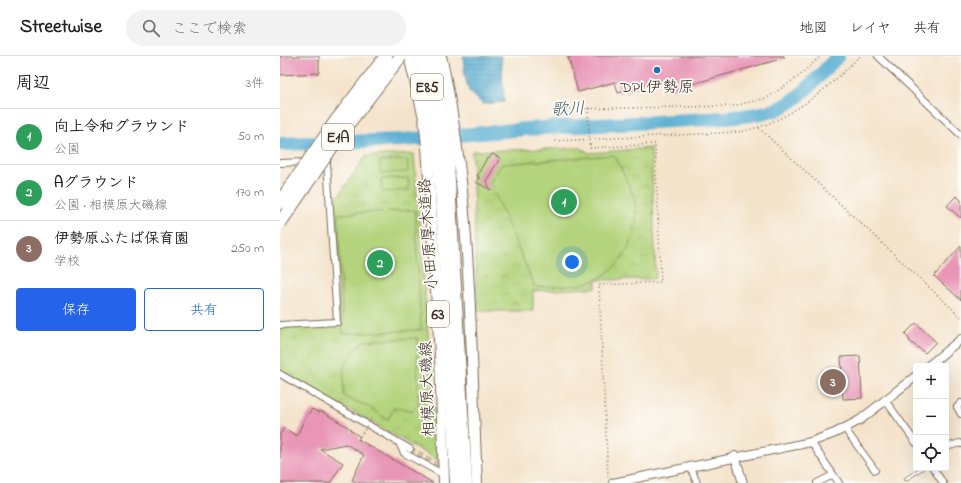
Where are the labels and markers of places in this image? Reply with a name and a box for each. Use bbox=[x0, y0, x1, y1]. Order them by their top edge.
marker: DPL伊勢原 bbox=[652, 65, 662, 75]
place label: DPL伊勢原 bbox=[619, 76, 694, 100]
pin: 1 bbox=[551, 187, 577, 217]
pin: 2 bbox=[367, 248, 393, 278]
pin: 3 bbox=[820, 367, 846, 397]

